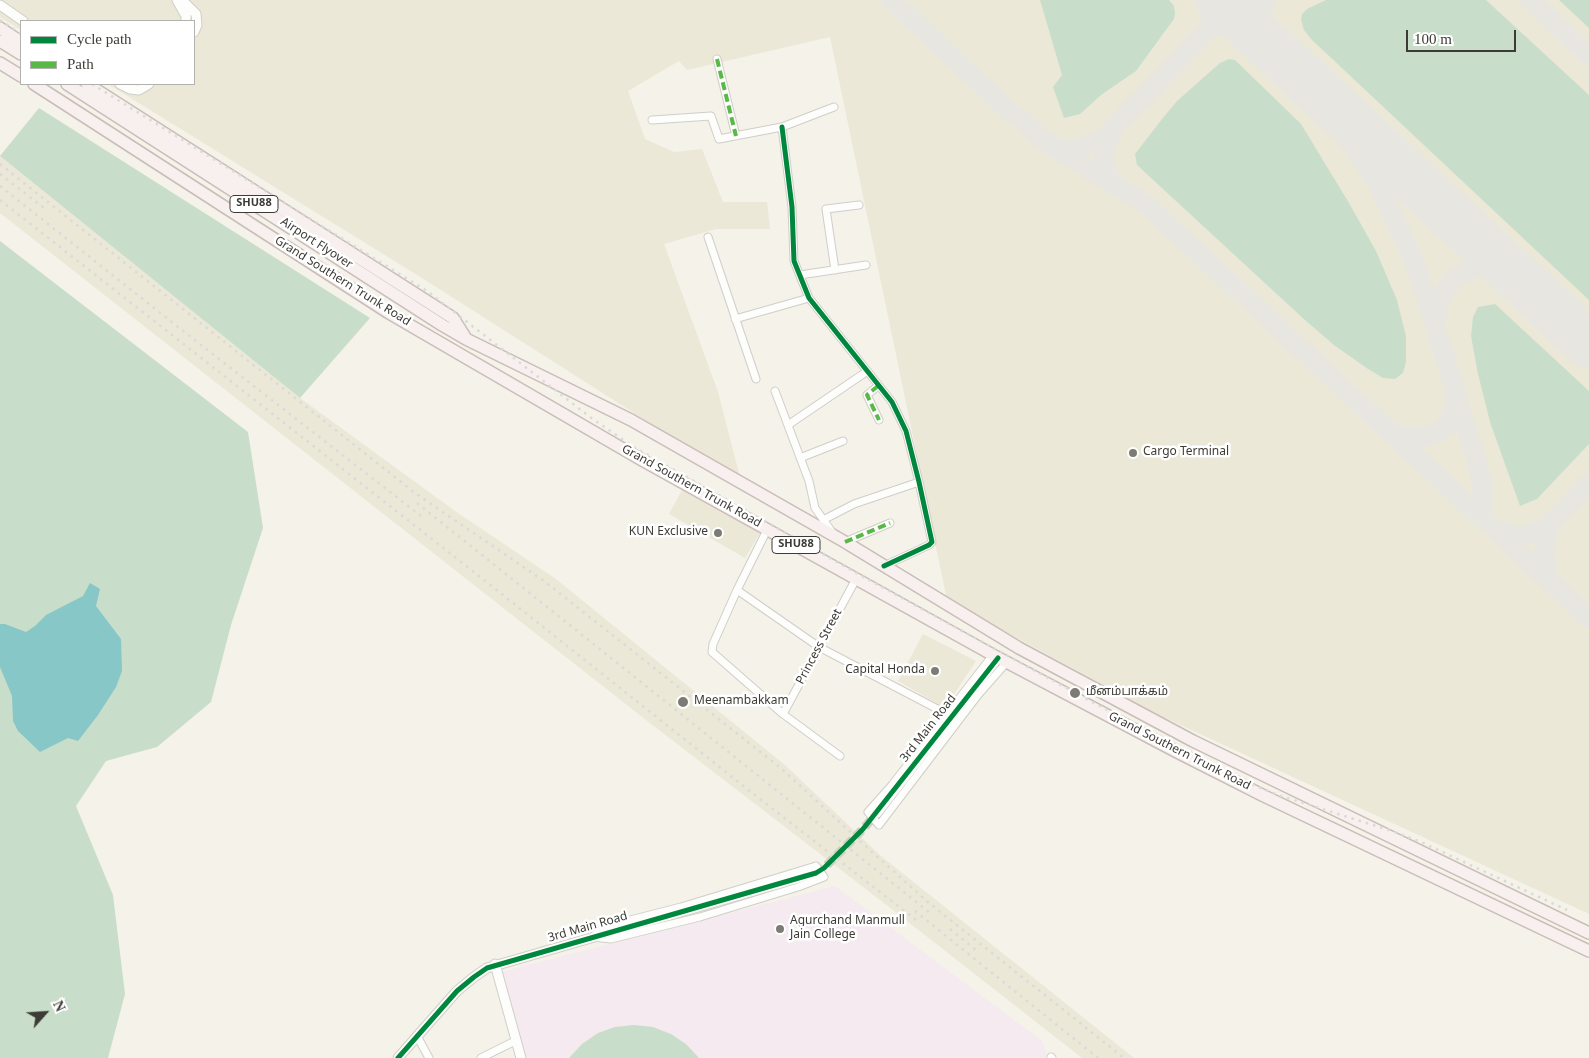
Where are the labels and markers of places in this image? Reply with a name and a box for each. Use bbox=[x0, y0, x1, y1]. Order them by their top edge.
place label: Cargo Terminal bbox=[1143, 446, 1229, 460]
marker: Cargo Terminal bbox=[1127, 447, 1139, 459]
place label: KUN Exclusive bbox=[629, 526, 708, 540]
marker: KUN Exclusive bbox=[712, 527, 724, 539]
place label: Capital Honda bbox=[845, 664, 925, 678]
marker: Capital Honda bbox=[929, 665, 941, 677]
marker: மீனம்பாக்கம் bbox=[1068, 686, 1082, 700]
place label: மீனம்பாக்கம் bbox=[1086, 686, 1168, 700]
marker: Meenambakkam bbox=[676, 695, 690, 709]
place label: Meenambakkam bbox=[694, 695, 789, 709]
place label: Agurchand Manmull Jain College bbox=[790, 915, 905, 943]
marker: Agurchand Manmull Jain College bbox=[774, 923, 786, 935]

